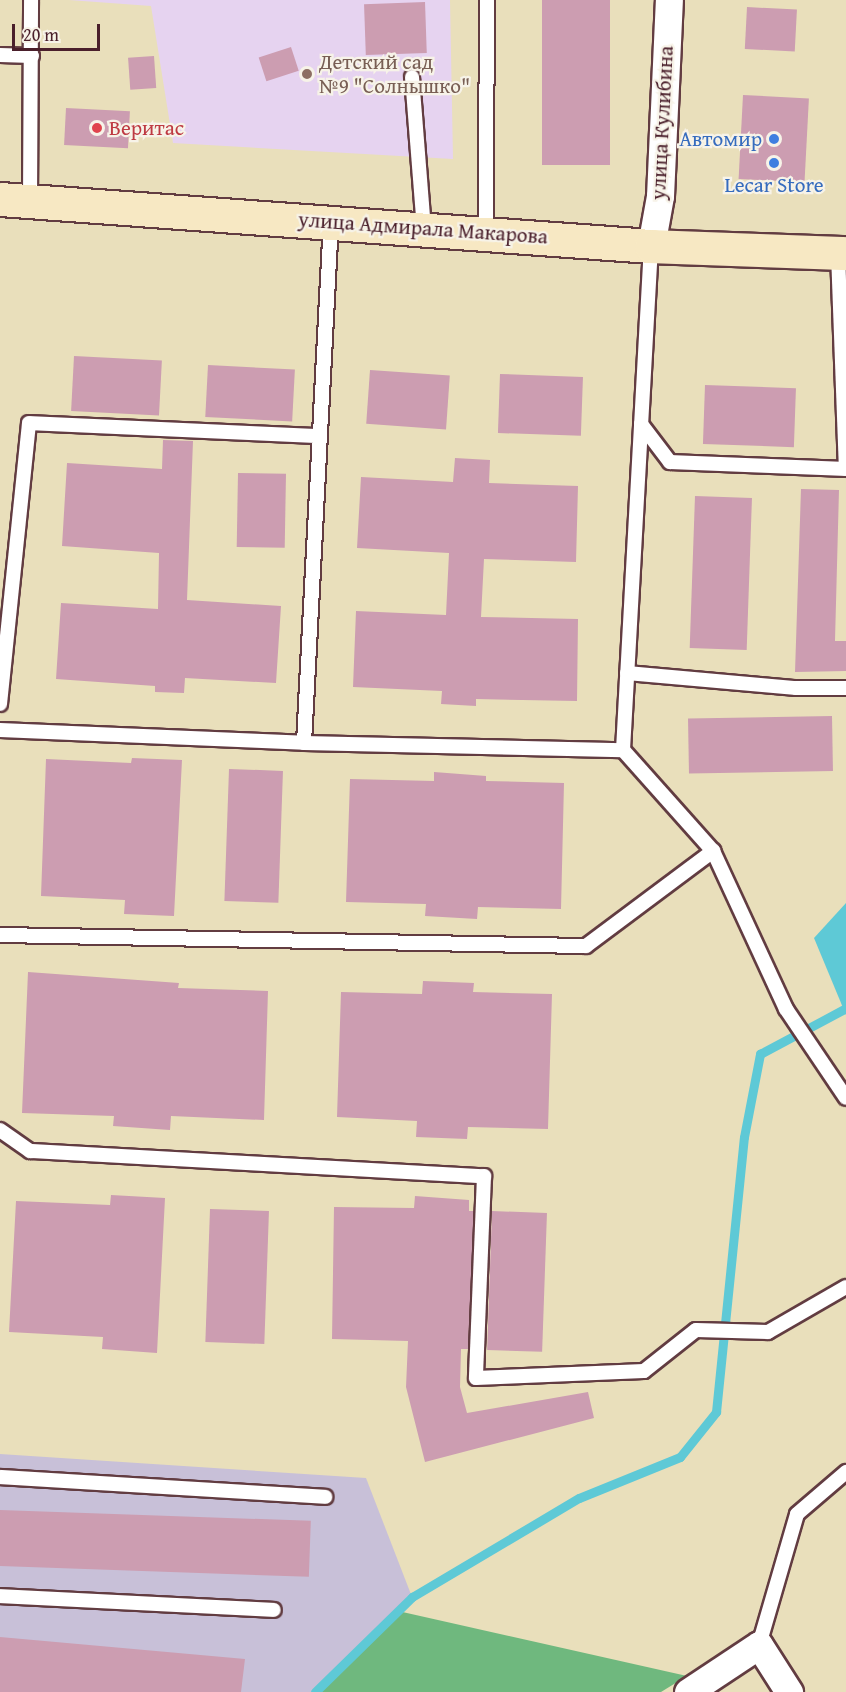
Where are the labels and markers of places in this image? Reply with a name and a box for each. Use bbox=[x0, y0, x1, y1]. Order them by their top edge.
place label: Детский сад №9 "Солнышко" bbox=[319, 49, 470, 99]
marker: Детский сад №9 "Солнышко" bbox=[300, 67, 314, 81]
place label: Веритас bbox=[109, 115, 184, 141]
marker: Веритас bbox=[90, 121, 104, 135]
place label: Автомир bbox=[679, 126, 762, 152]
marker: Автомир bbox=[767, 132, 781, 146]
marker: Lecar Store bbox=[767, 156, 781, 170]
place label: Lecar Store bbox=[724, 172, 824, 198]

